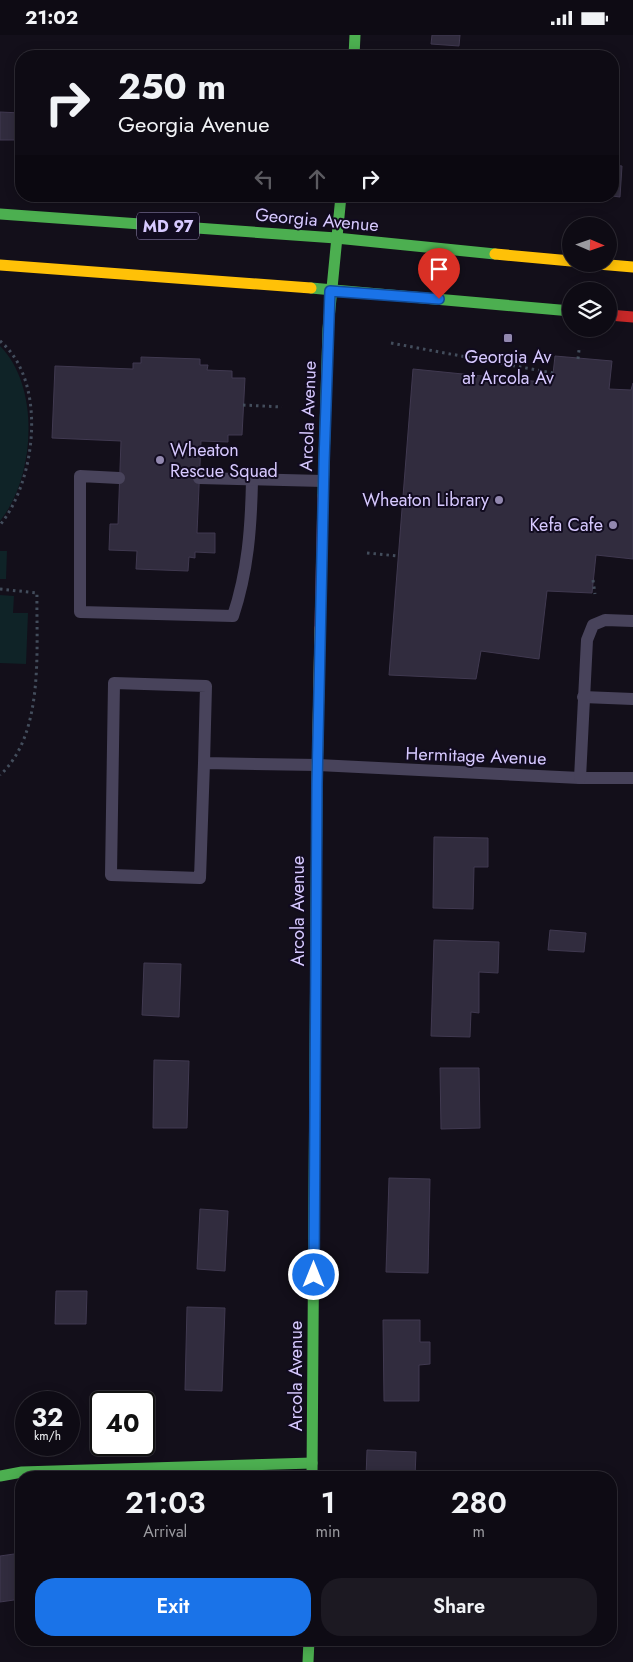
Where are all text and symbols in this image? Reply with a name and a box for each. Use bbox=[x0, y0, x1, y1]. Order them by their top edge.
text: 21:02 bbox=[25, 4, 78, 31]
text: 250 m bbox=[118, 62, 226, 112]
icon: right bbox=[35, 70, 100, 135]
text: Georgia Avenue bbox=[118, 108, 270, 140]
icon: left bbox=[250, 165, 278, 193]
icon: ahead bbox=[303, 165, 331, 193]
icon: right bbox=[356, 165, 384, 193]
street label: Georgia Avenue bbox=[254, 202, 380, 238]
road number: MD 97 bbox=[137, 213, 199, 240]
north arrow bbox=[562, 217, 618, 273]
map controls bbox=[562, 217, 617, 337]
pin bbox=[418, 248, 460, 299]
icon: arrive bbox=[425, 255, 453, 283]
button: layers bbox=[562, 282, 617, 337]
marker: Georgia Av at Arcola Av bbox=[502, 332, 514, 344]
place label: Georgia Av at Arcola Av bbox=[462, 344, 554, 391]
street label: Arcola Avenue bbox=[293, 360, 323, 472]
place label: Wheaton Rescue Squad bbox=[170, 437, 278, 484]
marker: Wheaton Rescue Squad bbox=[154, 454, 166, 466]
place label: Wheaton Library bbox=[362, 487, 489, 513]
marker: Wheaton Library bbox=[493, 494, 505, 506]
place label: Kefa Cafe bbox=[529, 512, 603, 538]
marker: Kefa Cafe bbox=[607, 519, 619, 531]
street label: Hermitage Avenue bbox=[405, 741, 547, 771]
street label: Arcola Avenue bbox=[285, 856, 311, 966]
position arrow bbox=[287, 1248, 339, 1300]
street label: Arcola Avenue bbox=[283, 1321, 309, 1431]
speed limit sign: 40 bbox=[90, 1391, 155, 1456]
text: 32 bbox=[32, 1399, 63, 1435]
text: km/h bbox=[34, 1427, 61, 1445]
text: 21:03 bbox=[125, 1481, 205, 1524]
text: 1 bbox=[321, 1481, 335, 1524]
text: 280 bbox=[451, 1481, 507, 1524]
text: Arrival bbox=[143, 1520, 187, 1543]
text: min bbox=[315, 1520, 341, 1543]
text: m bbox=[473, 1520, 485, 1543]
button: Exit bbox=[35, 1578, 311, 1636]
button: Share bbox=[321, 1578, 597, 1636]

